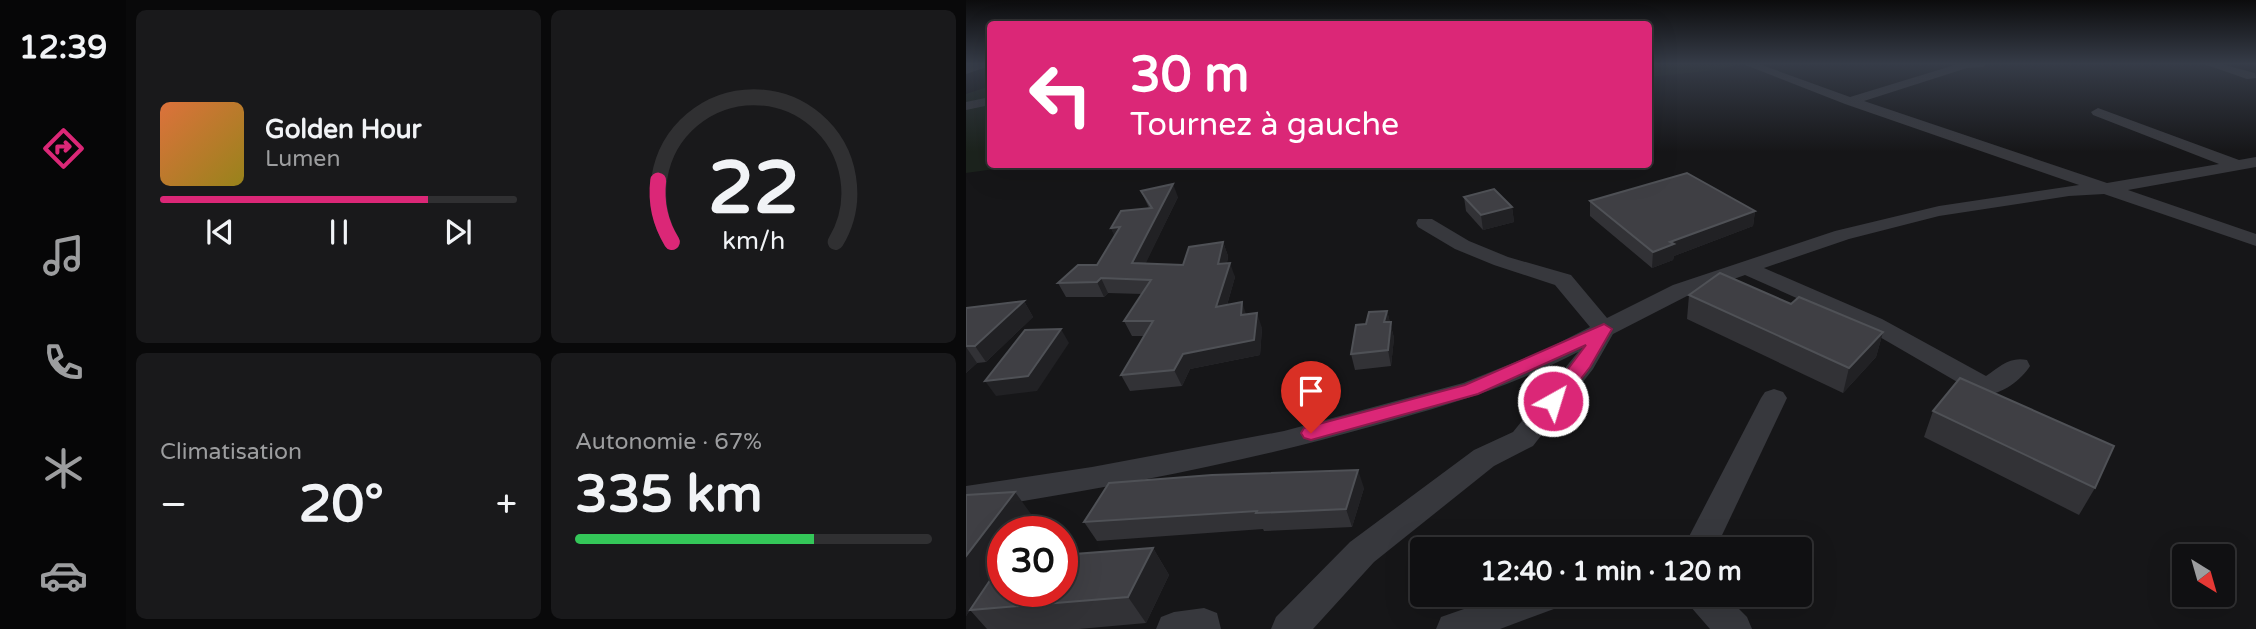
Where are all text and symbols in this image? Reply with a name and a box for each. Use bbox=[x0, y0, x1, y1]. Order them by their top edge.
text: 12:39 bbox=[19, 29, 107, 67]
text: 30 m bbox=[1130, 46, 1249, 105]
icon: left bbox=[1015, 49, 1106, 140]
text: Tournez à gauche bbox=[1130, 106, 1399, 144]
text: Golden Hour bbox=[265, 114, 422, 145]
icon: directions bbox=[39, 124, 88, 173]
text: Lumen bbox=[265, 145, 340, 173]
text: 22 bbox=[708, 146, 799, 234]
icon: previous bbox=[201, 213, 239, 251]
icon: pause bbox=[320, 213, 358, 251]
icon: next bbox=[439, 213, 477, 251]
text: km/h bbox=[722, 226, 785, 256]
icon: music bbox=[39, 231, 88, 280]
icon: phone bbox=[39, 338, 88, 387]
pin bbox=[1281, 361, 1341, 433]
position arrow bbox=[1516, 364, 1590, 438]
icon: arrive bbox=[1292, 372, 1330, 410]
text: Autonomie · 67% bbox=[575, 428, 762, 456]
text: Climatisation bbox=[160, 438, 302, 466]
icon: climate bbox=[39, 444, 88, 493]
text: 335 km bbox=[575, 463, 763, 526]
text: 20° bbox=[299, 473, 384, 536]
text: − bbox=[160, 482, 187, 528]
text: + bbox=[496, 482, 517, 528]
speed limit sign: 30 bbox=[987, 516, 1078, 607]
north arrow bbox=[2172, 544, 2235, 607]
map controls bbox=[2172, 544, 2235, 607]
icon: car bbox=[39, 551, 88, 600]
text: 12:40 · 1 min · 120 m bbox=[1480, 556, 1742, 587]

